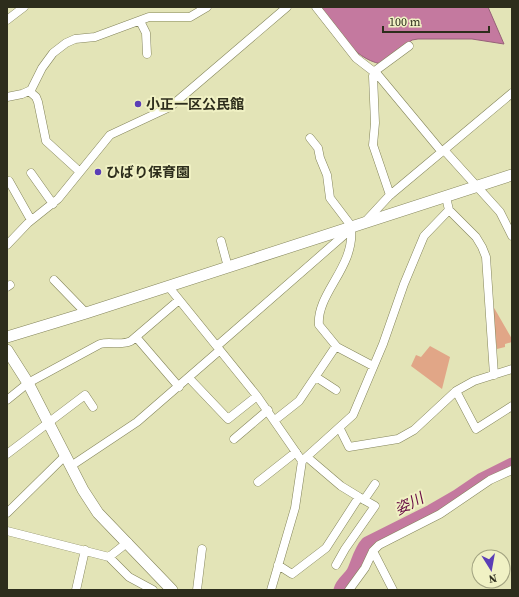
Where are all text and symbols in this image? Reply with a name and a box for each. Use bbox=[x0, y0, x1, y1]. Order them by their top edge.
scale bar bbox=[383, 8, 489, 34]
text: 100 m bbox=[389, 14, 421, 30]
place label: 小正一区公民館 bbox=[146, 94, 244, 114]
marker: 小正一区公民館 bbox=[133, 99, 143, 109]
place label: ひばり保育園 bbox=[106, 162, 190, 182]
marker: ひばり保育園 bbox=[93, 167, 103, 177]
water label: 姿川 bbox=[391, 486, 429, 520]
north arrow bbox=[471, 549, 511, 589]
text: N bbox=[487, 570, 498, 586]

